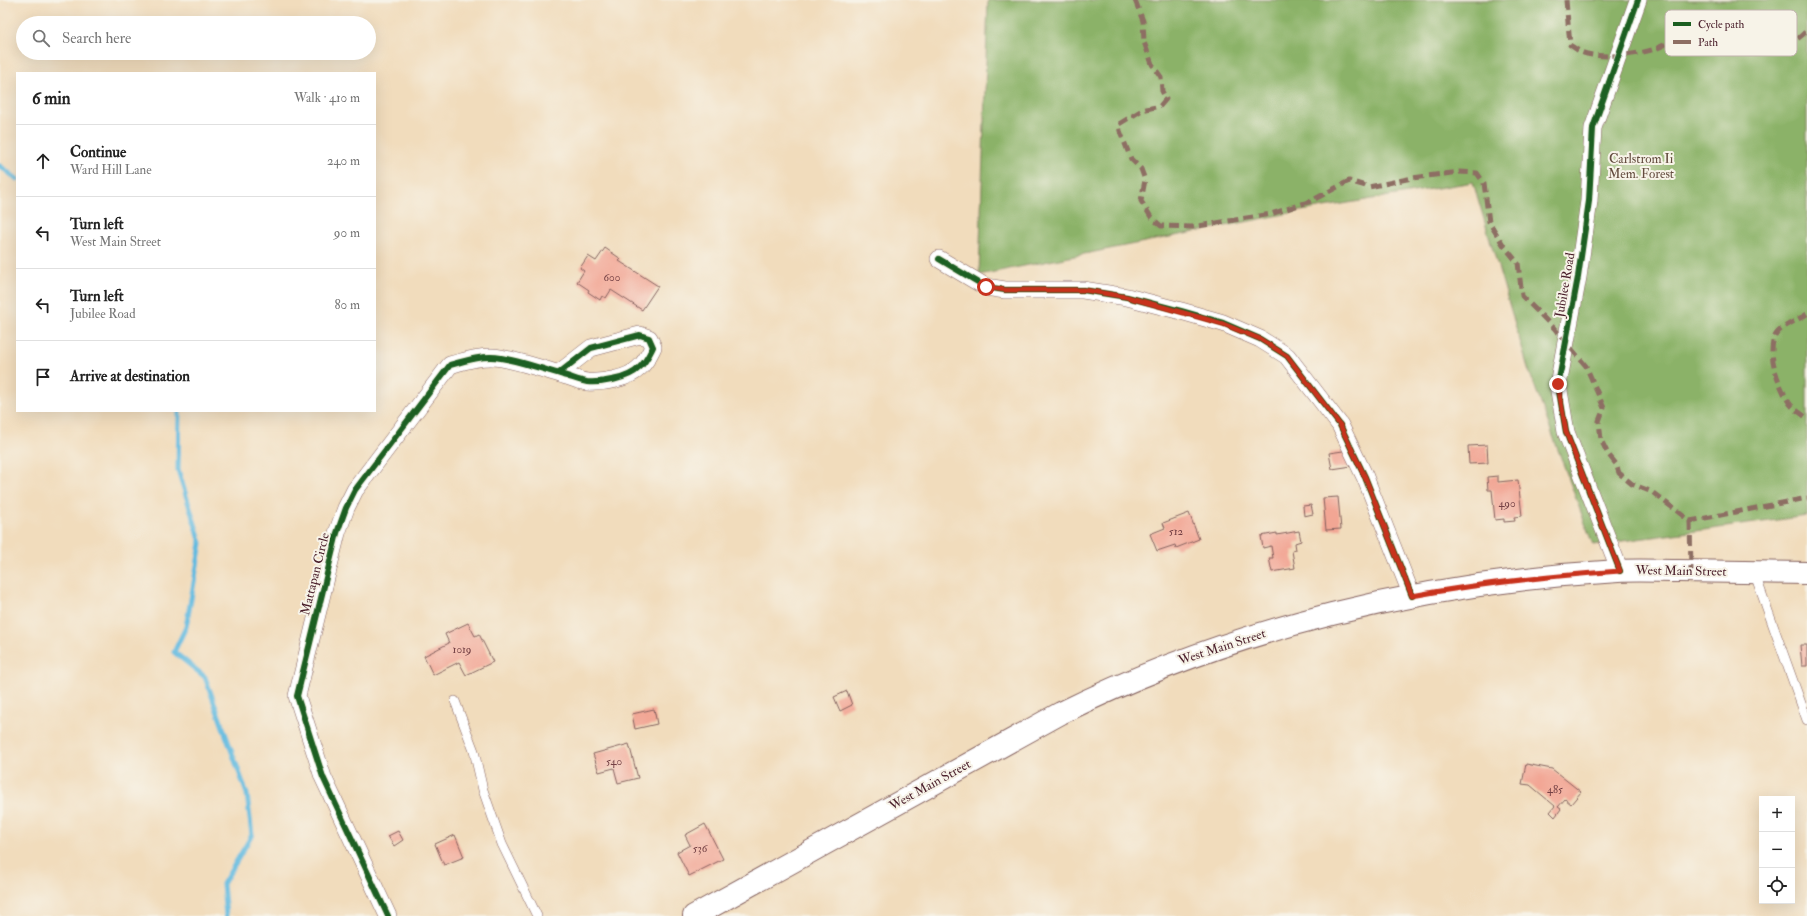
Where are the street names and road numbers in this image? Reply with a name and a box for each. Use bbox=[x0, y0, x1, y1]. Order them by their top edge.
street label: Jubilee Road bbox=[1551, 251, 1579, 320]
street label: Mattapan Circle bbox=[297, 530, 334, 617]
street label: West Main Street bbox=[1634, 562, 1727, 580]
street label: West Main Street bbox=[1175, 625, 1268, 669]
street label: West Main Street bbox=[885, 756, 974, 815]

